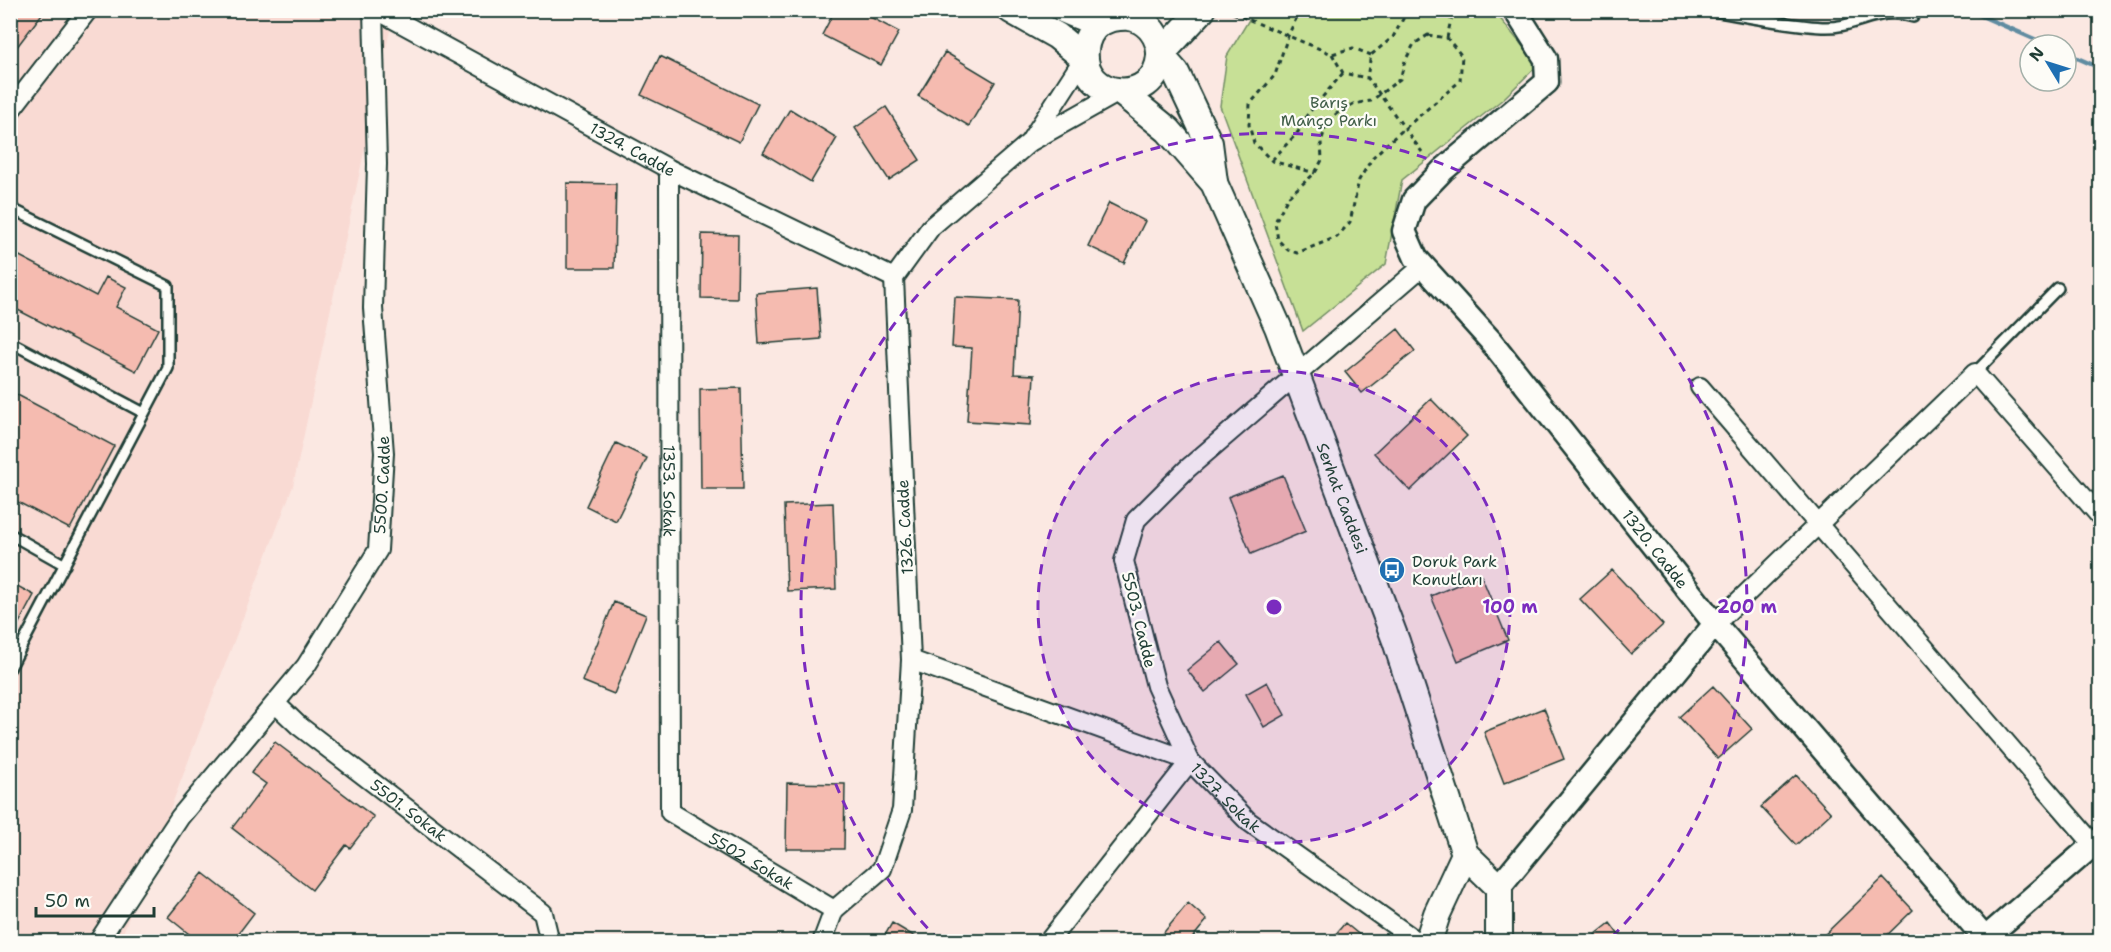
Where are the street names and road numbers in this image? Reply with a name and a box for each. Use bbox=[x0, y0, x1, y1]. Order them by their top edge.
street label: 1324. Cadde bbox=[586, 117, 679, 181]
street label: 5500. Cadde bbox=[369, 435, 395, 534]
street label: Serhat Caddesi bbox=[1312, 440, 1373, 557]
street label: 1353. Sokak bbox=[659, 445, 680, 537]
street label: 1326. Cadde bbox=[892, 479, 918, 575]
street label: 1320. Cadde bbox=[1618, 505, 1693, 593]
street label: 5503. Cadde bbox=[1117, 570, 1161, 670]
street label: 1327. Sokak bbox=[1186, 758, 1265, 837]
street label: 5501. Sokak bbox=[366, 774, 451, 846]
street label: 5502. Sokak bbox=[705, 827, 798, 894]

